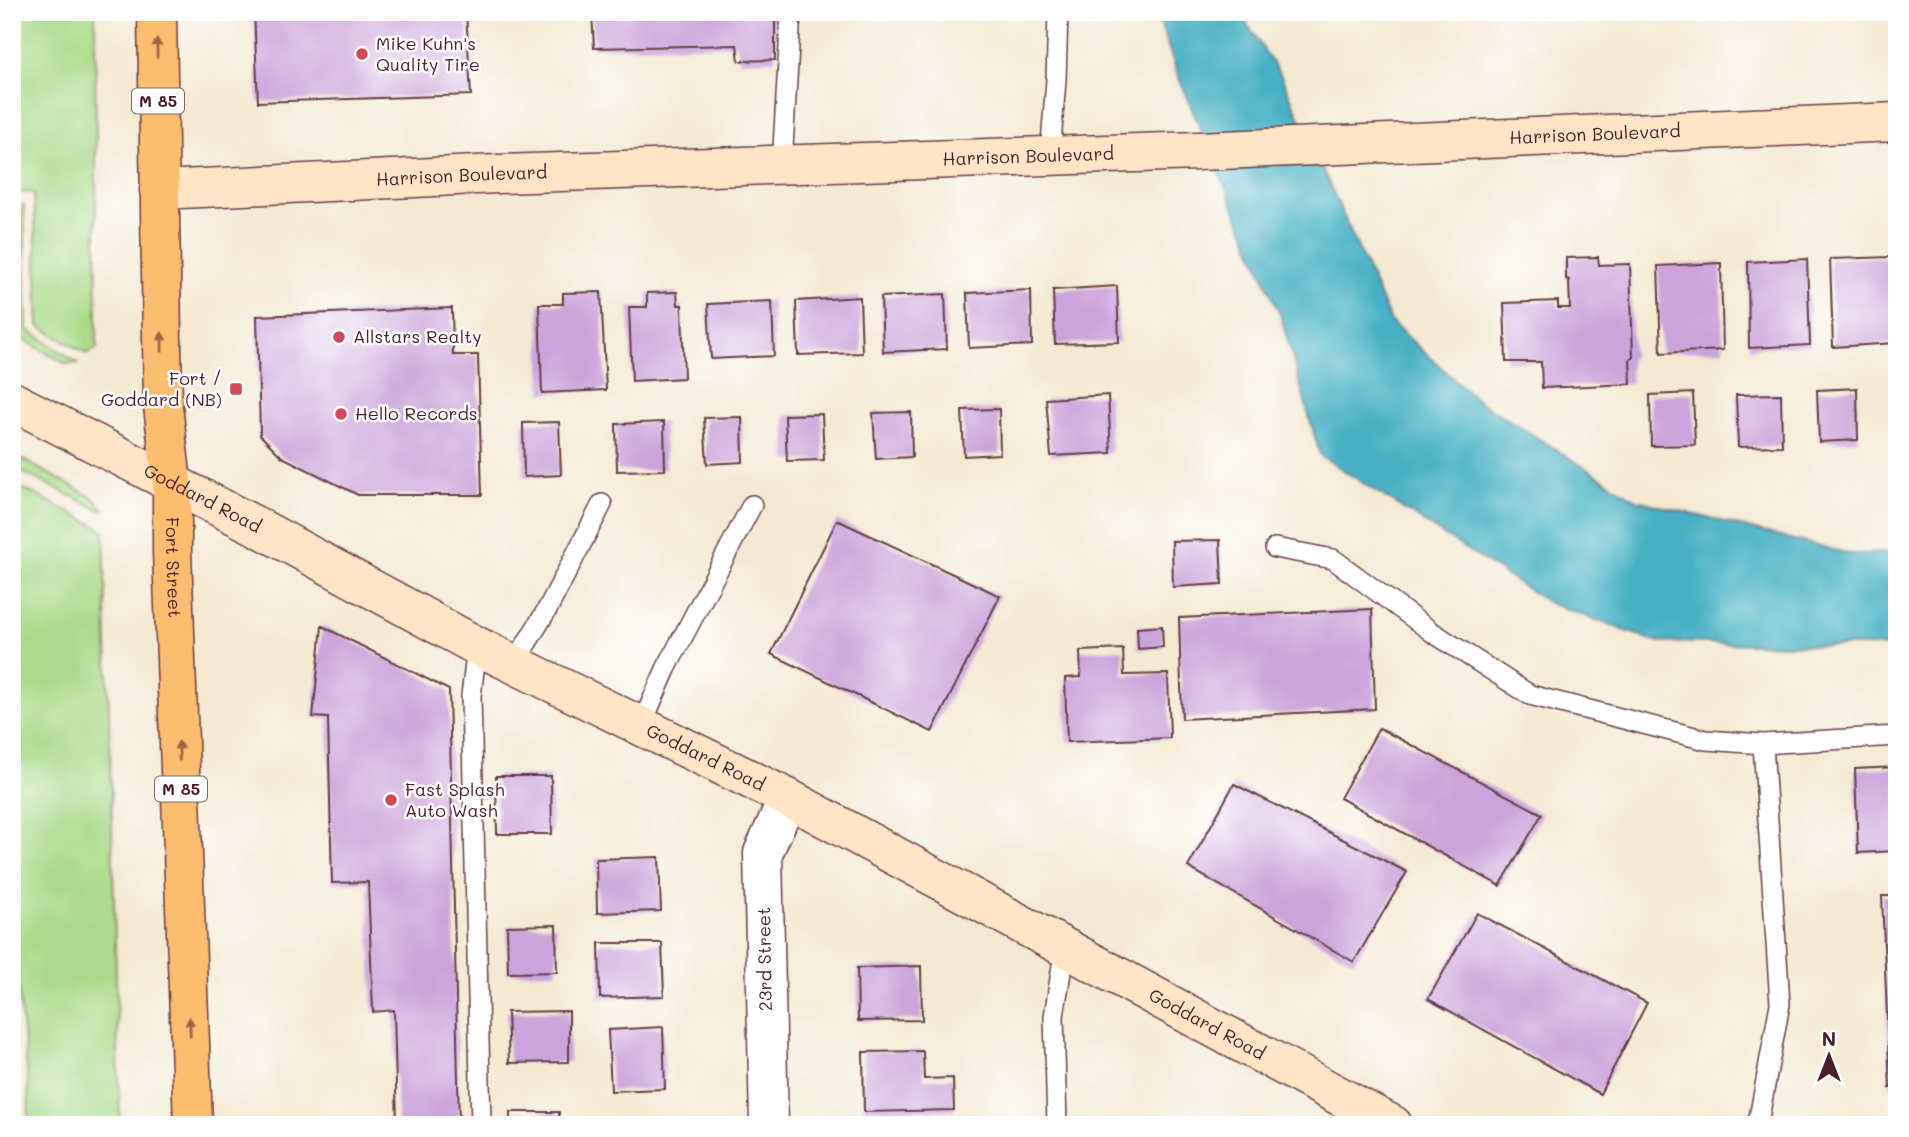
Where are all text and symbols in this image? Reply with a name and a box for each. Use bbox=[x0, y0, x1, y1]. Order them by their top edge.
place label: Mike Kuhn's Quality Tire bbox=[376, 31, 480, 76]
one-way arrow bbox=[151, 37, 163, 59]
marker: Mike Kuhn's Quality Tire bbox=[354, 46, 370, 62]
road number: M 85 bbox=[132, 88, 184, 114]
street label: Harrison Boulevard bbox=[1509, 118, 1681, 149]
street label: Harrison Boulevard bbox=[942, 141, 1114, 170]
street label: Harrison Boulevard bbox=[375, 159, 548, 191]
place label: Allstars Realty bbox=[353, 324, 482, 348]
marker: Allstars Realty bbox=[331, 329, 347, 345]
one-way arrow bbox=[156, 331, 168, 353]
place label: Fort / Goddard (NB) bbox=[101, 366, 222, 411]
marker: Fort / Goddard (NB) bbox=[228, 381, 244, 397]
place label: Hello Records bbox=[355, 401, 478, 425]
marker: Hello Records bbox=[333, 406, 349, 422]
street label: Goddard Road bbox=[140, 458, 266, 538]
street label: Fort Street bbox=[161, 517, 187, 618]
street label: Goddard Road bbox=[643, 718, 769, 796]
one-way arrow bbox=[174, 740, 185, 762]
road number: M 85 bbox=[155, 776, 207, 802]
place label: Fast Splash Auto Wash bbox=[405, 777, 505, 822]
marker: Fast Splash Auto Wash bbox=[383, 792, 399, 808]
street label: 23rd Street bbox=[751, 907, 777, 1011]
street label: Goddard Road bbox=[1145, 982, 1270, 1065]
one-way arrow bbox=[184, 1016, 195, 1038]
north arrow bbox=[1794, 1021, 1864, 1092]
text: N bbox=[1822, 1026, 1836, 1051]

